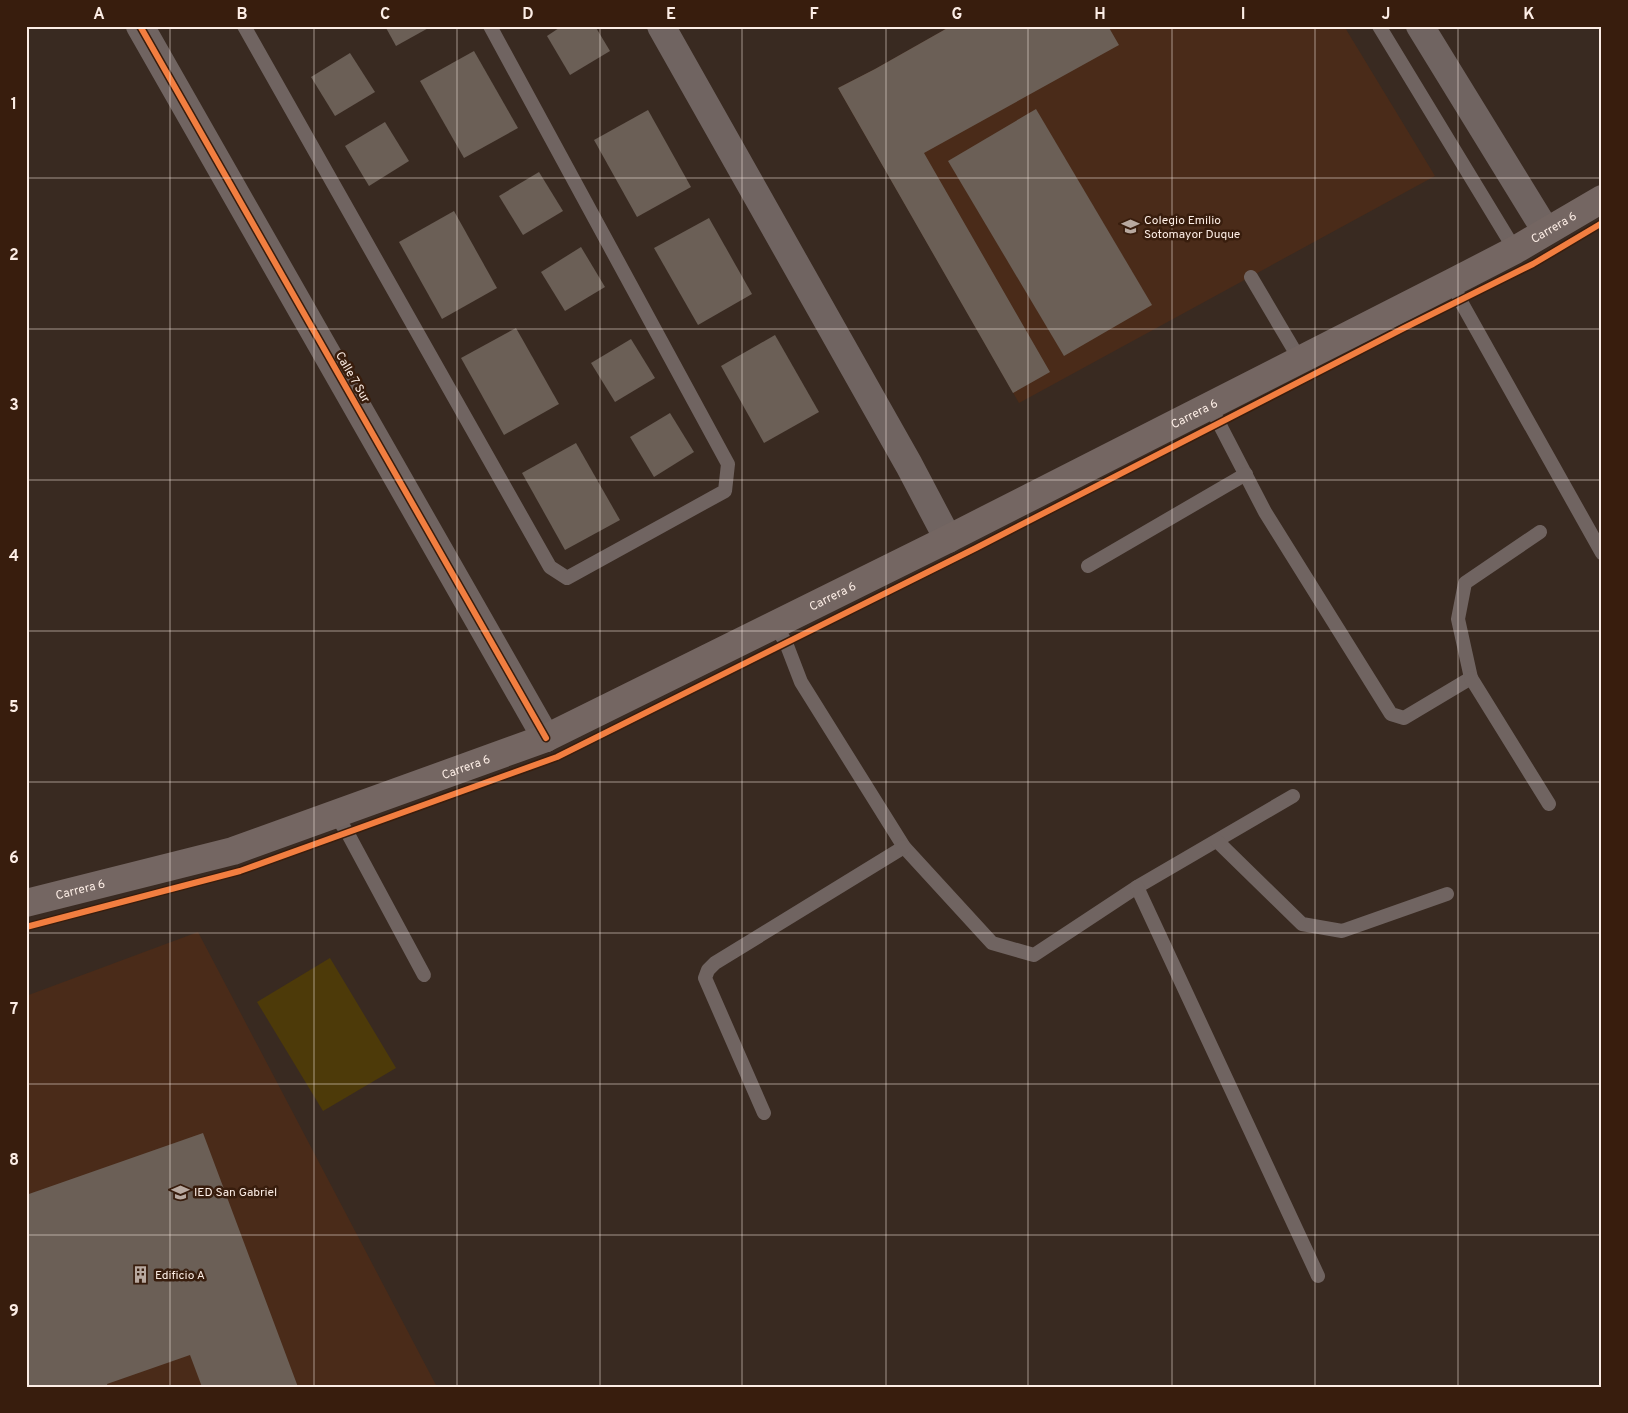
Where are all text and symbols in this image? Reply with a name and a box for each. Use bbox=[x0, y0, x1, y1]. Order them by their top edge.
text: A bbox=[93, 5, 105, 25]
text: B bbox=[236, 5, 248, 25]
text: C bbox=[380, 5, 390, 25]
text: D bbox=[522, 5, 534, 25]
text: E bbox=[666, 5, 676, 25]
text: F bbox=[809, 5, 819, 25]
text: G bbox=[952, 5, 962, 25]
text: H bbox=[1094, 5, 1106, 25]
text: I bbox=[1241, 5, 1245, 25]
text: J bbox=[1382, 5, 1390, 25]
text: K bbox=[1523, 5, 1535, 25]
text: 1 bbox=[11, 95, 17, 115]
street label: Carrera 6 bbox=[1528, 209, 1580, 248]
place label: Colegio Emilio Sotomayor Duque bbox=[1144, 213, 1240, 243]
school or university icon: Colegio Emilio Sotomayor Duque bbox=[1120, 217, 1140, 237]
text: 2 bbox=[9, 246, 19, 266]
street label: Calle 7 Sur bbox=[331, 349, 373, 406]
text: 3 bbox=[9, 396, 19, 416]
street label: Carrera 6 bbox=[1168, 396, 1221, 433]
text: 4 bbox=[9, 547, 19, 567]
street label: Carrera 6 bbox=[807, 579, 859, 615]
text: 5 bbox=[9, 698, 19, 718]
street label: Carrera 6 bbox=[440, 752, 493, 784]
text: 6 bbox=[9, 849, 19, 869]
street label: Carrera 6 bbox=[54, 876, 107, 904]
text: 7 bbox=[10, 1000, 18, 1020]
text: 8 bbox=[9, 1151, 19, 1171]
school or university icon: IED San Gabriel bbox=[170, 1182, 190, 1202]
place label: IED San Gabriel bbox=[194, 1185, 277, 1201]
building icon: Edificio A bbox=[131, 1265, 151, 1285]
place label: Edificio A bbox=[155, 1268, 205, 1284]
text: 9 bbox=[9, 1302, 19, 1322]

